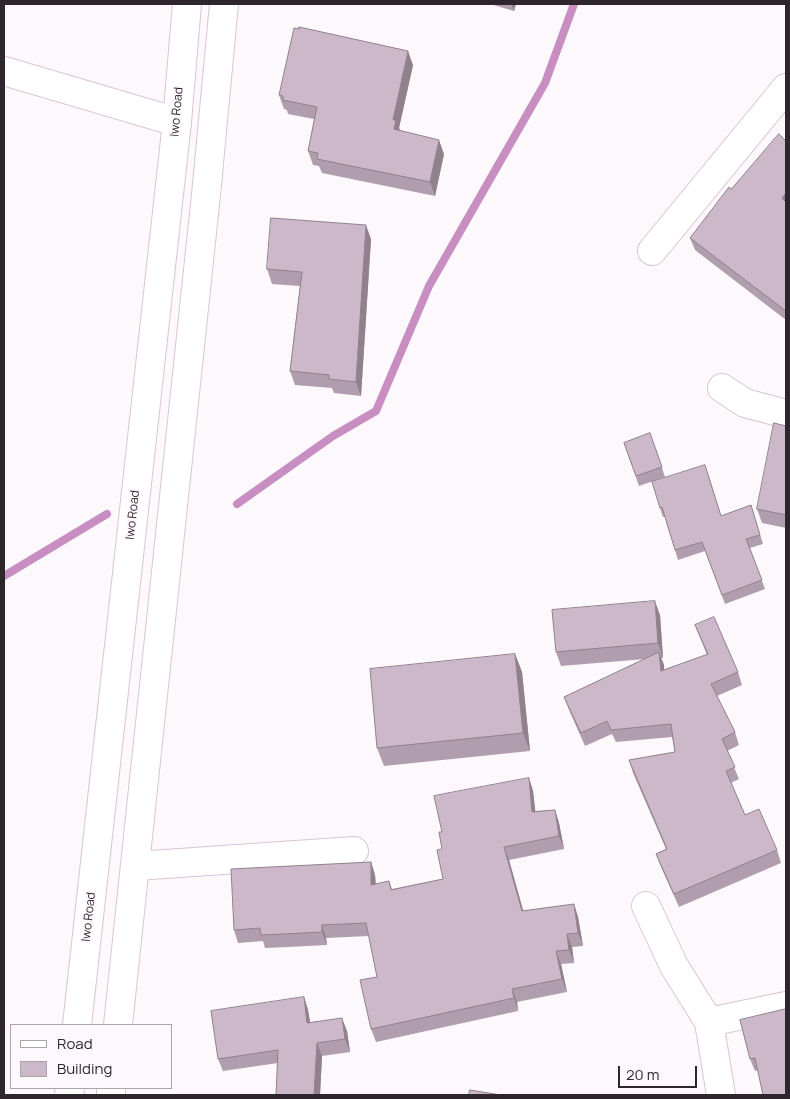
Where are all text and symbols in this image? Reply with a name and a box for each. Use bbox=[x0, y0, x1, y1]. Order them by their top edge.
street label: Iwo Road bbox=[168, 87, 186, 137]
street label: Iwo Road bbox=[123, 490, 143, 540]
street label: Iwo Road bbox=[79, 892, 99, 942]
legend bbox=[10, 1024, 172, 1089]
text: Road bbox=[57, 1033, 93, 1054]
scale bar bbox=[620, 1056, 699, 1088]
text: Building bbox=[57, 1058, 112, 1079]
text: 20 m bbox=[626, 1064, 659, 1085]

